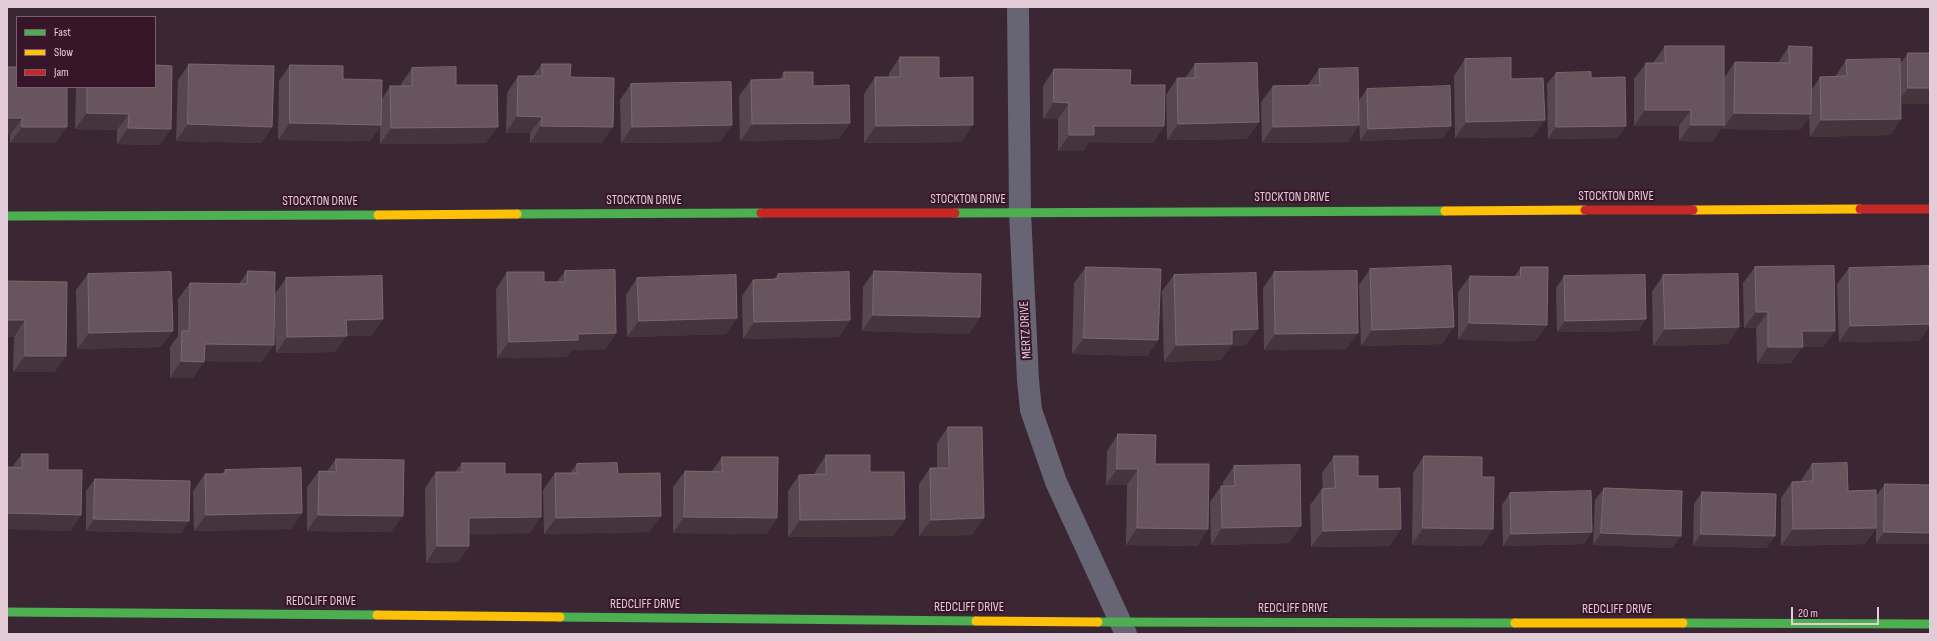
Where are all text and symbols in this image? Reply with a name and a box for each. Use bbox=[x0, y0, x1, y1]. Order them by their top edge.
legend bbox=[16, 16, 156, 88]
text: Fast bbox=[54, 25, 71, 40]
text: Slow bbox=[54, 45, 73, 60]
text: Jam bbox=[54, 65, 69, 80]
street label: STOCKTON DRIVE bbox=[1578, 189, 1654, 205]
street label: STOCKTON DRIVE bbox=[1254, 190, 1330, 206]
street label: STOCKTON DRIVE bbox=[930, 192, 1006, 208]
street label: STOCKTON DRIVE bbox=[606, 193, 682, 209]
street label: STOCKTON DRIVE bbox=[282, 194, 358, 210]
street label: MERTZ DRIVE bbox=[1017, 301, 1035, 359]
street label: REDCLIFF DRIVE bbox=[286, 594, 356, 610]
street label: REDCLIFF DRIVE bbox=[610, 597, 680, 613]
scale bar bbox=[1793, 599, 1881, 625]
street label: REDCLIFF DRIVE bbox=[934, 600, 1004, 616]
street label: REDCLIFF DRIVE bbox=[1258, 601, 1328, 617]
street label: REDCLIFF DRIVE bbox=[1582, 602, 1652, 618]
text: 20 m bbox=[1798, 606, 1818, 621]

